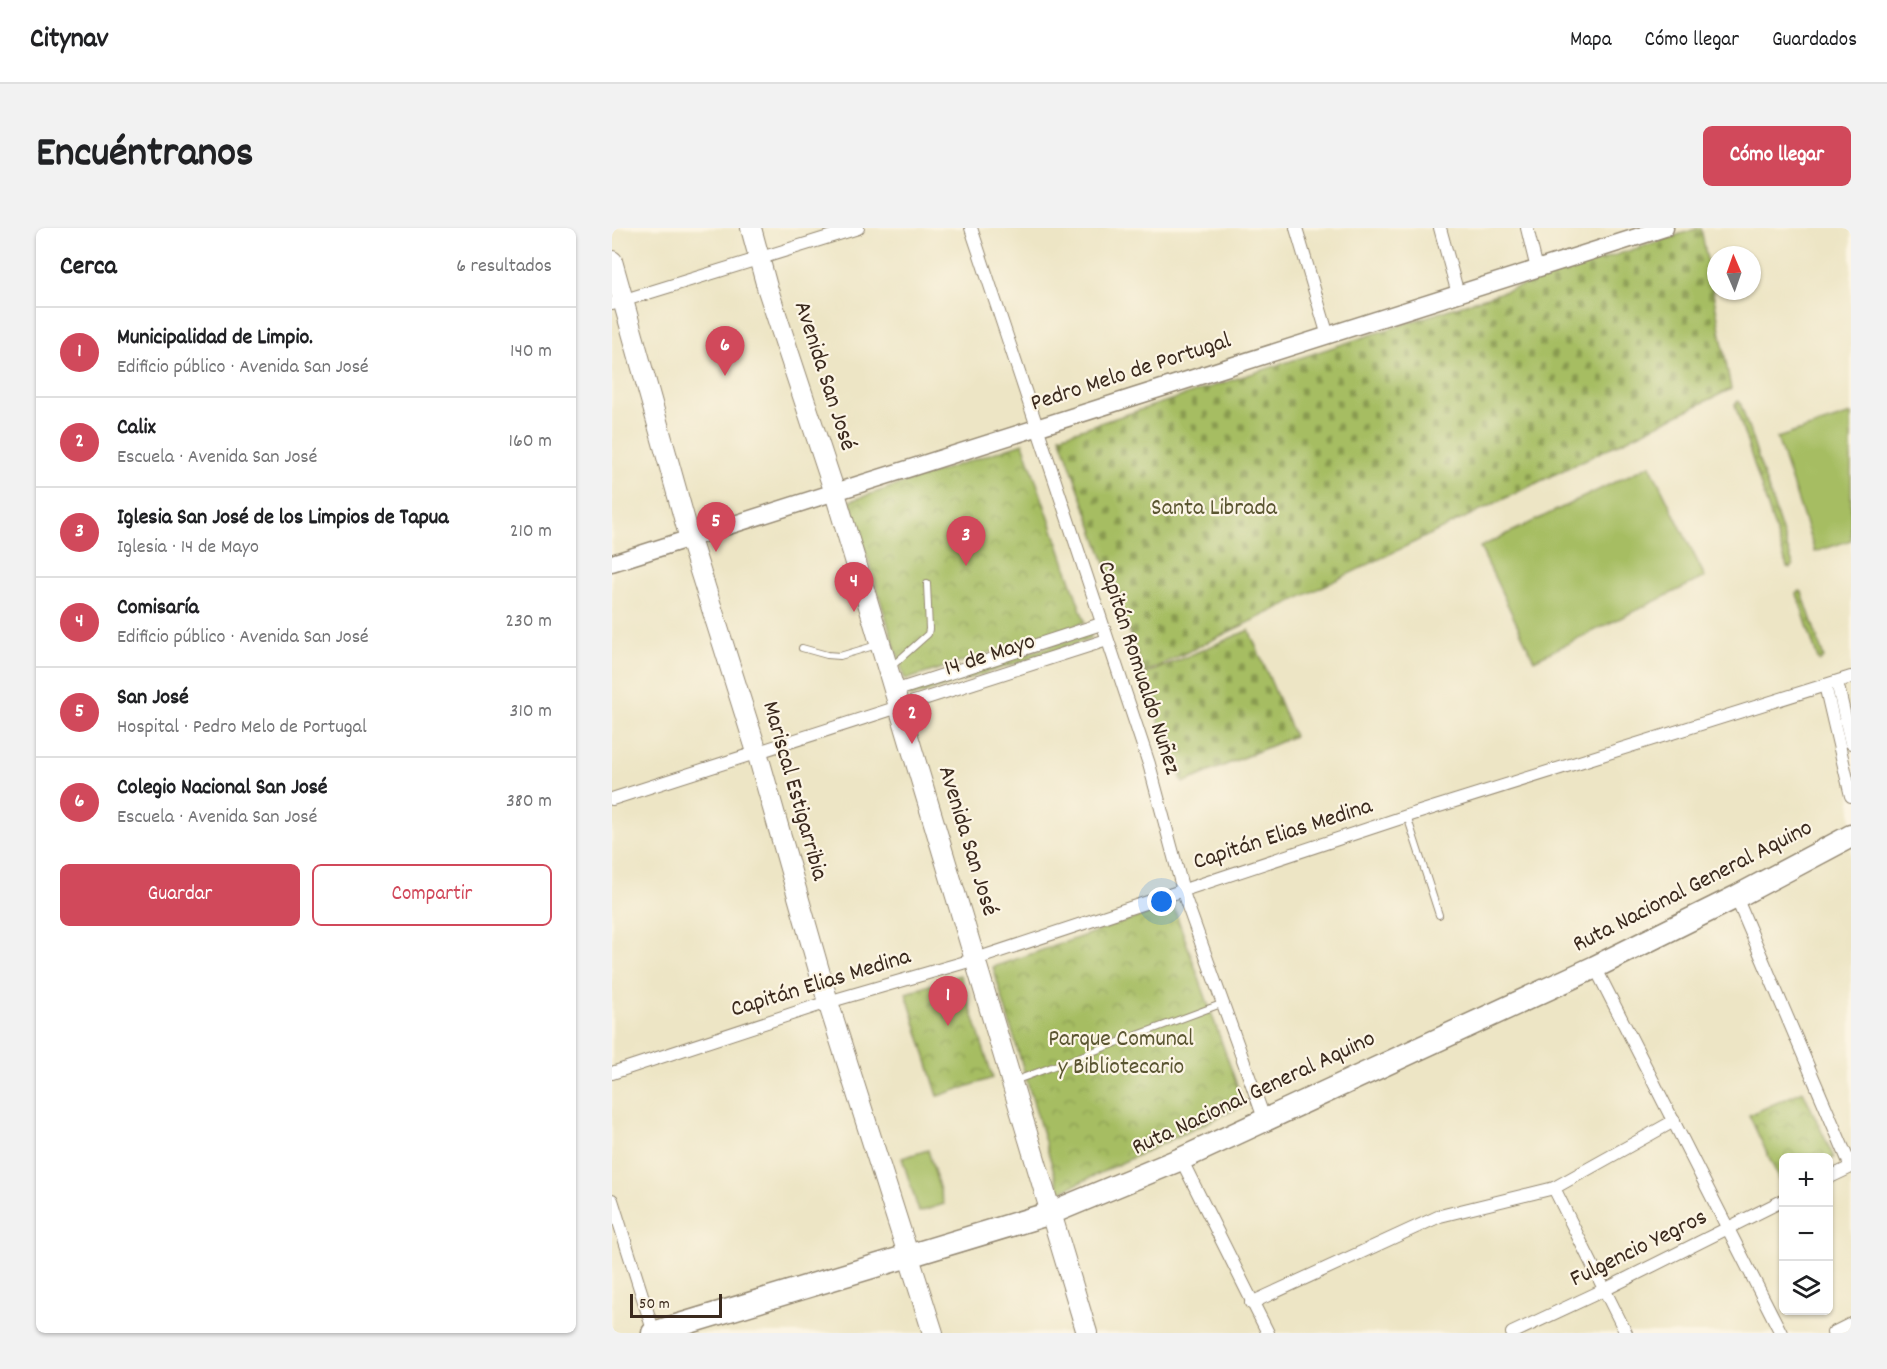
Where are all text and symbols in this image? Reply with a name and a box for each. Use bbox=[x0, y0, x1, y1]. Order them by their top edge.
text: Citynav bbox=[30, 21, 108, 61]
text: Mapa bbox=[1570, 26, 1612, 56]
text: Cómo llegar bbox=[1645, 26, 1739, 56]
text: Guardados bbox=[1772, 26, 1857, 56]
text: Encuéntranos bbox=[36, 126, 254, 186]
button: Cómo llegar bbox=[1703, 126, 1851, 186]
north arrow bbox=[1707, 246, 1761, 300]
text: Cerca bbox=[60, 249, 117, 286]
text: 6 resultados bbox=[456, 253, 552, 281]
street label: Avenida San José bbox=[784, 297, 864, 455]
text: Municipalidad de Limpio. bbox=[117, 323, 313, 354]
street label: Pedro Melo de Portugal bbox=[1026, 324, 1236, 421]
pin: 6 bbox=[706, 326, 744, 376]
text: 1 bbox=[77, 338, 82, 366]
text: 140 m bbox=[510, 338, 552, 366]
text: Edificio público · Avenida San José bbox=[117, 354, 369, 382]
text: Calix bbox=[117, 413, 156, 444]
text: 2 bbox=[75, 428, 84, 456]
text: 160 m bbox=[509, 428, 552, 456]
text: Escuela · Avenida San José bbox=[117, 444, 317, 472]
park label: Santa Librada bbox=[1151, 492, 1278, 526]
pin: 5 bbox=[696, 502, 736, 552]
text: Iglesia San José de los Limpios de Tapua bbox=[117, 503, 449, 534]
pin: 3 bbox=[946, 516, 986, 566]
text: 3 bbox=[75, 518, 84, 546]
text: 210 m bbox=[510, 518, 552, 546]
text: Iglesia · 14 de Mayo bbox=[117, 534, 259, 562]
street label: Capitán Romualdo Nuñez bbox=[1087, 557, 1189, 779]
pin: 4 bbox=[834, 562, 874, 612]
text: Comisaría bbox=[117, 593, 199, 624]
text: 4 bbox=[75, 608, 84, 636]
text: 230 m bbox=[505, 608, 552, 636]
text: Edificio público · Avenida San José bbox=[117, 624, 369, 652]
street label: 14 de Mayo bbox=[940, 625, 1040, 687]
text: San José bbox=[117, 683, 189, 714]
pin: 2 bbox=[892, 694, 932, 744]
street label: Mariscal Estigarribia bbox=[752, 697, 836, 885]
text: 5 bbox=[75, 698, 84, 726]
text: 310 m bbox=[510, 698, 552, 726]
text: Hospital · Pedro Melo de Portugal bbox=[117, 714, 367, 742]
street label: Avenida San José bbox=[928, 762, 1006, 920]
text: Colegio Nacional San José bbox=[117, 773, 327, 804]
text: 6 bbox=[75, 788, 84, 816]
text: 380 m bbox=[506, 788, 552, 816]
street label: Capitán Elias Medina bbox=[1189, 790, 1378, 880]
text: Escuela · Avenida San José bbox=[117, 804, 317, 832]
street label: Ruta Nacional General Aquino bbox=[1567, 812, 1819, 962]
button: Guardar bbox=[60, 864, 300, 926]
button: Compartir bbox=[312, 864, 552, 926]
your location bbox=[1147, 887, 1176, 916]
street label: Capitán Elias Medina bbox=[727, 940, 916, 1028]
pin: 1 bbox=[928, 976, 968, 1026]
park label: Parque Comunal y Bibliotecario bbox=[1048, 1023, 1194, 1085]
street label: Ruta Nacional General Aquino bbox=[1127, 1023, 1381, 1165]
map controls bbox=[1779, 1153, 1833, 1315]
button: + bbox=[1779, 1153, 1833, 1207]
street label: Fulgencio Yegros bbox=[1565, 1201, 1713, 1297]
button: − bbox=[1779, 1207, 1833, 1261]
button: layers bbox=[1779, 1261, 1833, 1315]
scale bar bbox=[630, 1291, 722, 1318]
text: 50 m bbox=[639, 1293, 670, 1316]

